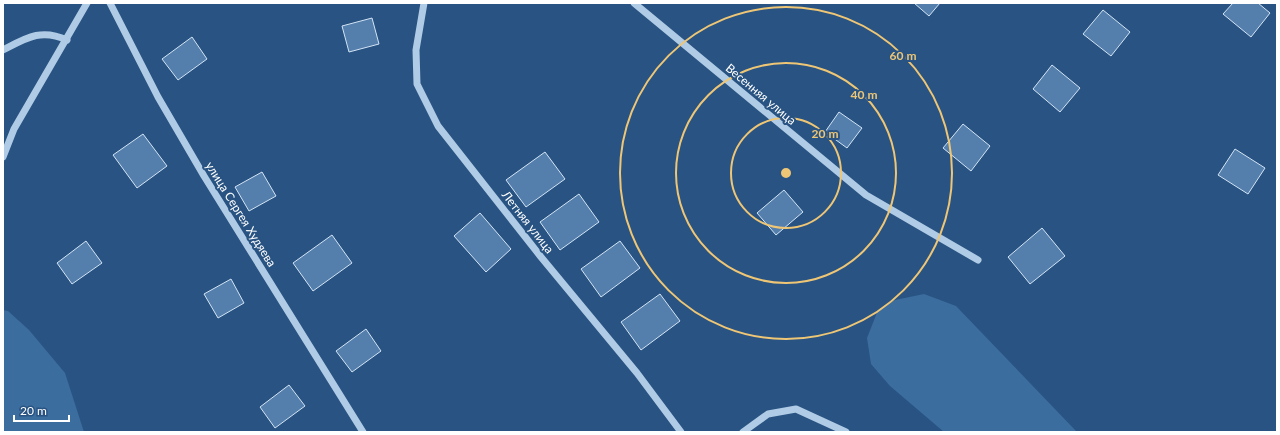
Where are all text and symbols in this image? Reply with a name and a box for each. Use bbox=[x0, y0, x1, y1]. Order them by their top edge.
text: 60 m bbox=[890, 48, 916, 63]
street label: Весенняя улица bbox=[723, 60, 799, 128]
text: 40 m bbox=[851, 87, 877, 102]
text: 20 m bbox=[812, 126, 838, 141]
street label: улица Сергея Худяева bbox=[203, 159, 280, 269]
centre of rings bbox=[779, 166, 793, 180]
street label: Летняя улица bbox=[498, 187, 557, 256]
scale bar bbox=[14, 397, 69, 423]
text: 20 m bbox=[20, 403, 47, 418]

